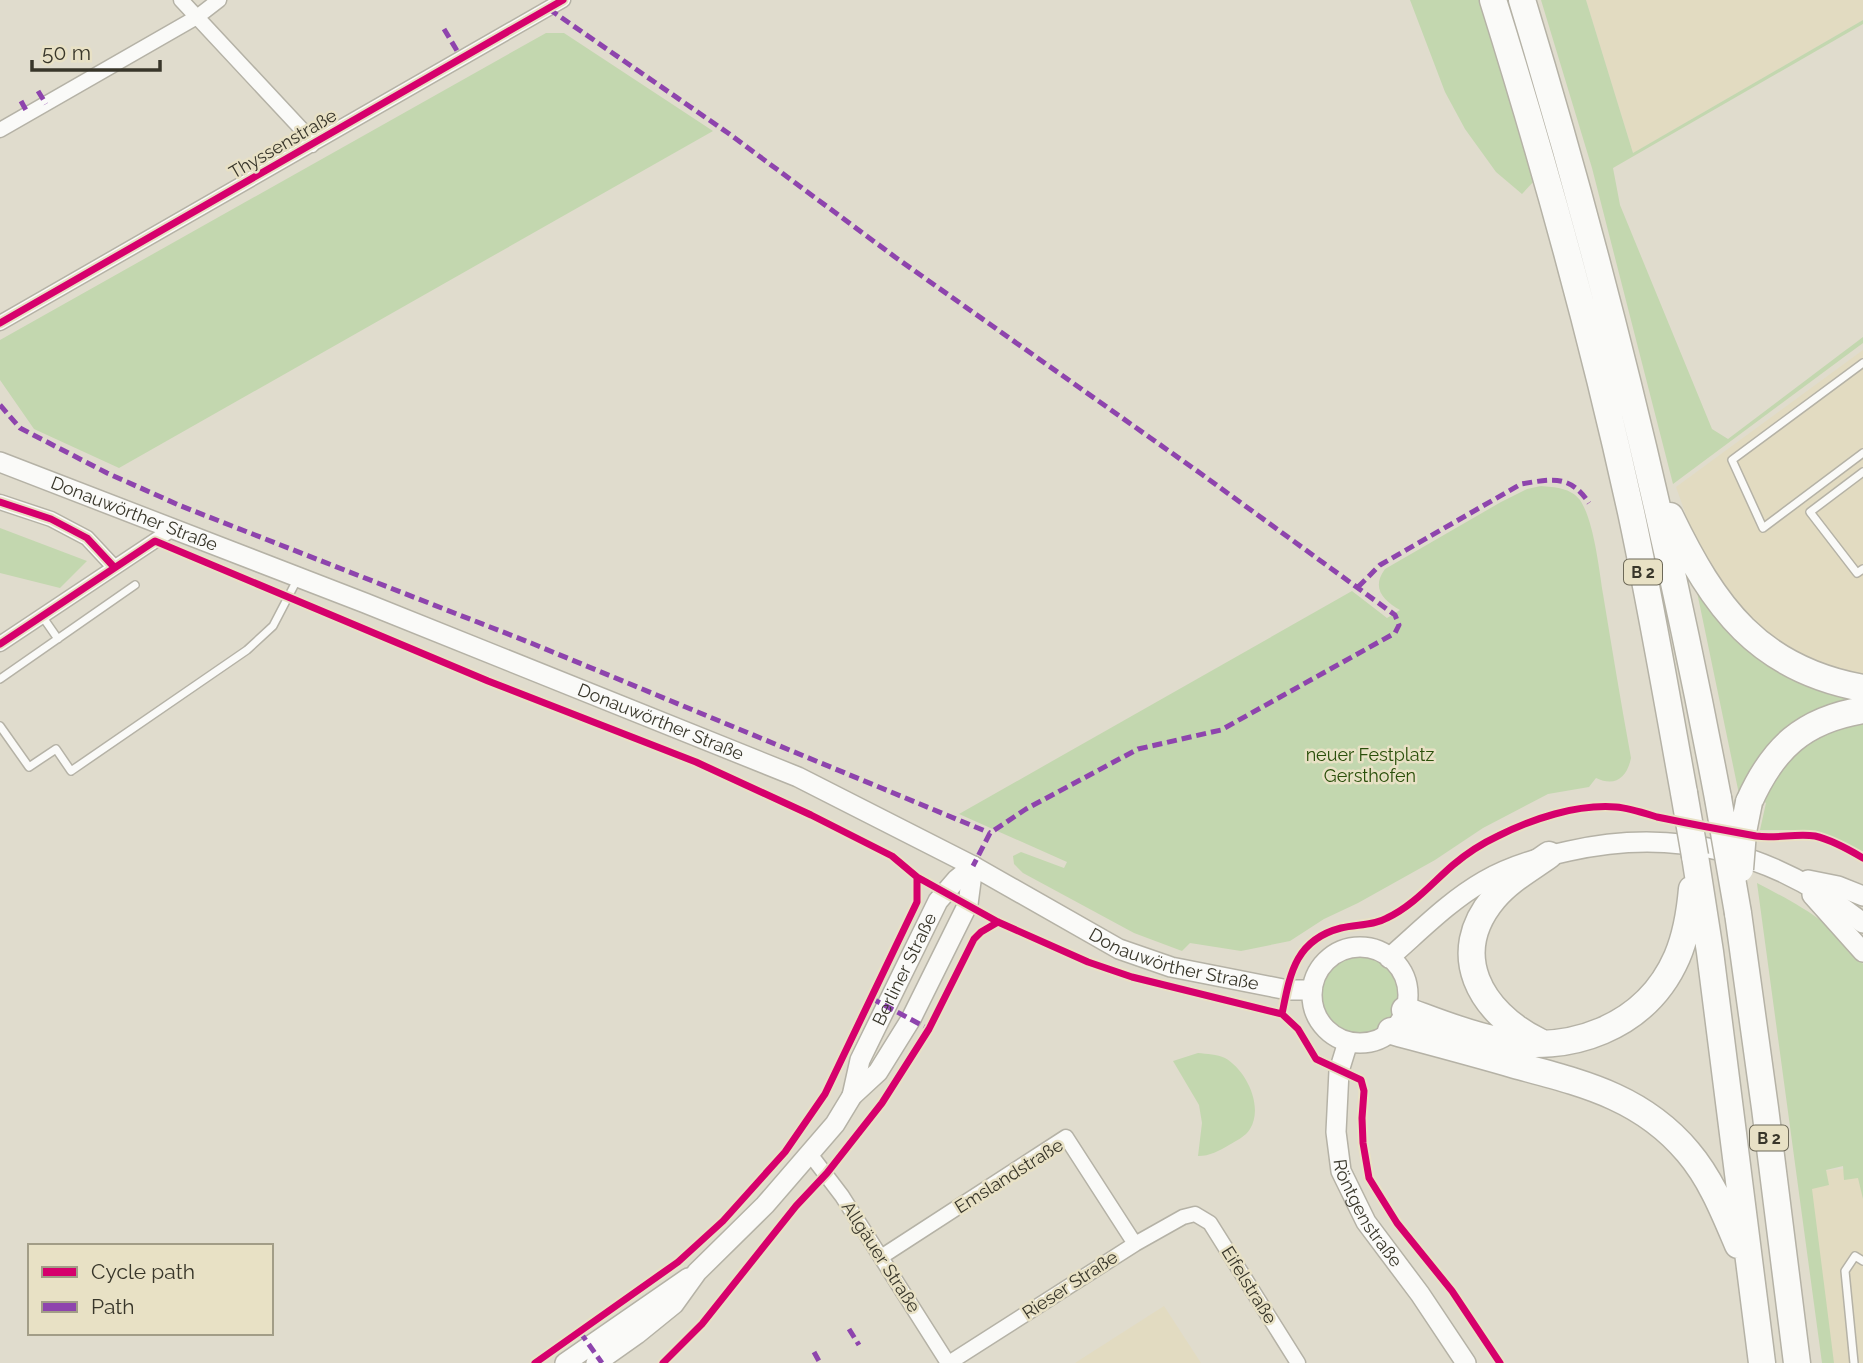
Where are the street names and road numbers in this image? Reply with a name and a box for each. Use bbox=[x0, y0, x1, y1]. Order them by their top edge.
street label: Thyssenstraße bbox=[225, 104, 341, 183]
street label: Donauwörther Straße bbox=[48, 472, 221, 555]
road number: B 2 bbox=[1624, 559, 1662, 584]
street label: Donauwörther Straße bbox=[575, 679, 747, 764]
street label: Berliner Straße bbox=[868, 909, 941, 1029]
street label: Donauwörther Straße bbox=[1086, 923, 1261, 994]
road number: B 2 bbox=[1750, 1126, 1788, 1150]
street label: Emslandstraße bbox=[951, 1134, 1067, 1217]
street label: Röntgenstraße bbox=[1330, 1158, 1407, 1271]
street label: Allgäuer Straße bbox=[838, 1197, 925, 1316]
street label: Eifelstraße bbox=[1217, 1242, 1282, 1328]
street label: Rieser Straße bbox=[1018, 1246, 1122, 1323]

